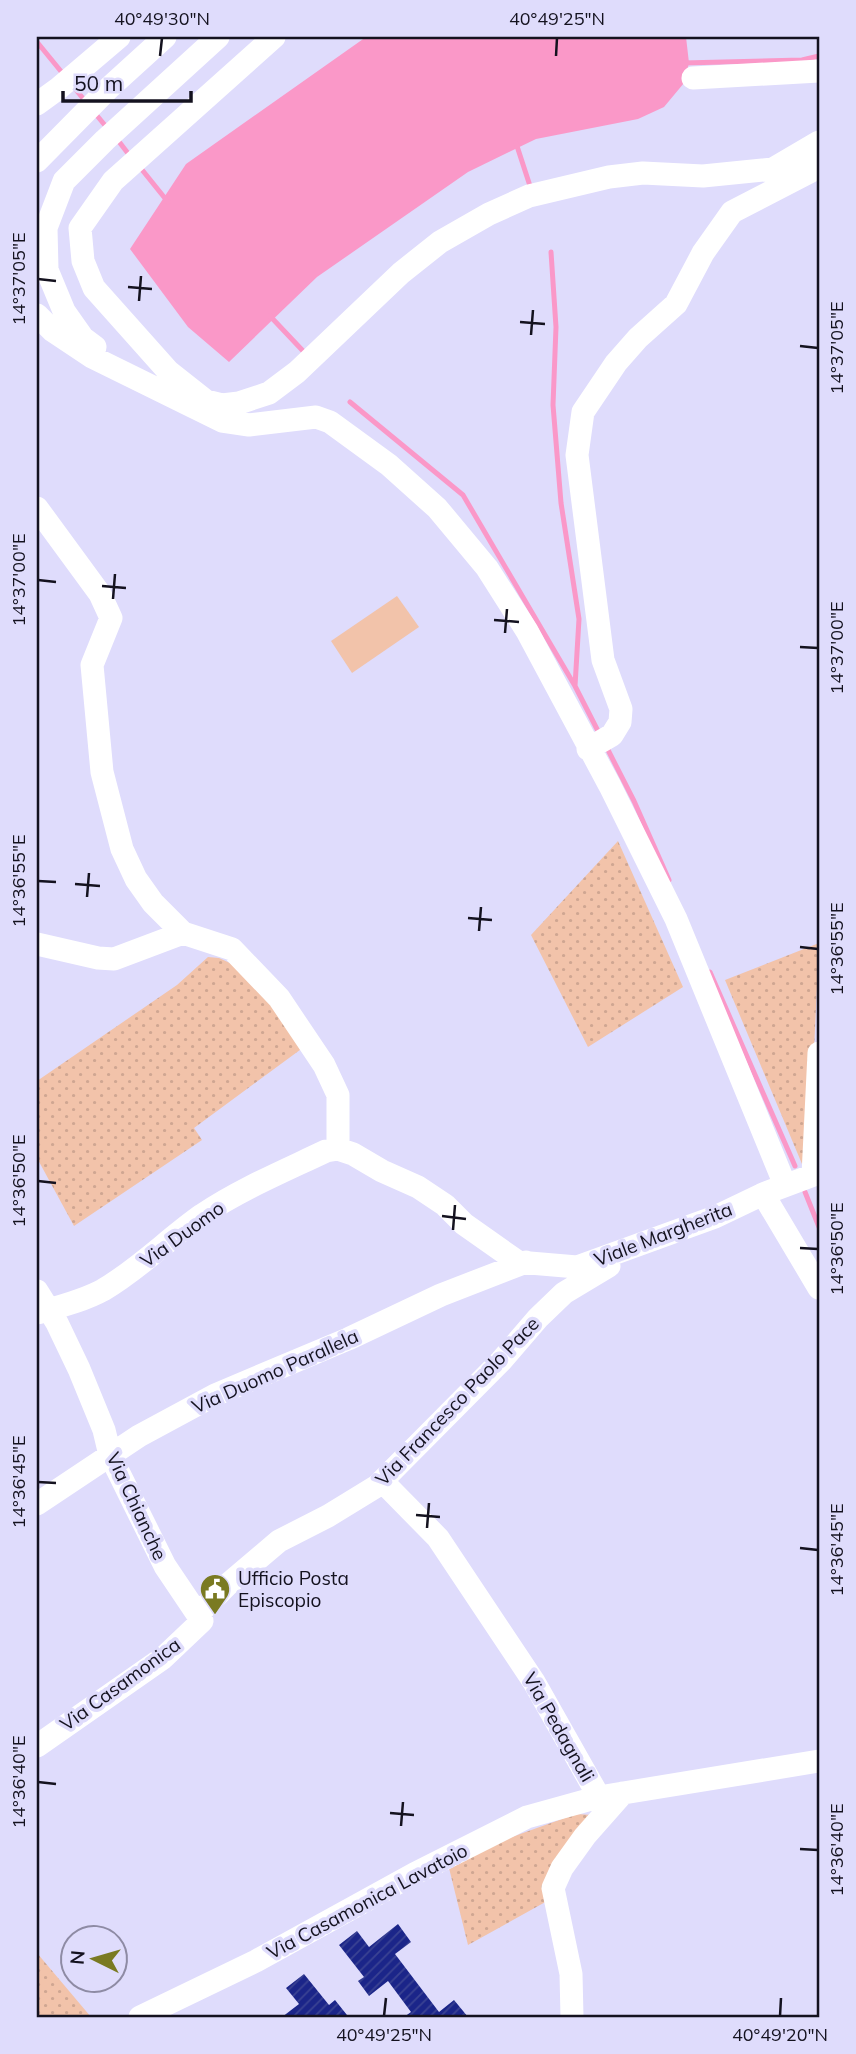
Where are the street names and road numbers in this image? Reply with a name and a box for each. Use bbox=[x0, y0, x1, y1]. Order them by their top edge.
street label: Via Duomo bbox=[135, 1196, 229, 1272]
street label: Viale Margherita bbox=[591, 1197, 735, 1271]
street label: Via Francesco Paolo Pace bbox=[370, 1312, 544, 1490]
street label: Via Duomo Parallela bbox=[188, 1324, 362, 1418]
street label: Via Chianche bbox=[102, 1448, 172, 1564]
street label: Via Casamonica bbox=[55, 1632, 185, 1736]
street label: Via Pedagnali bbox=[518, 1668, 600, 1786]
street label: Via Casamonica Lavatoio bbox=[263, 1838, 471, 1964]

